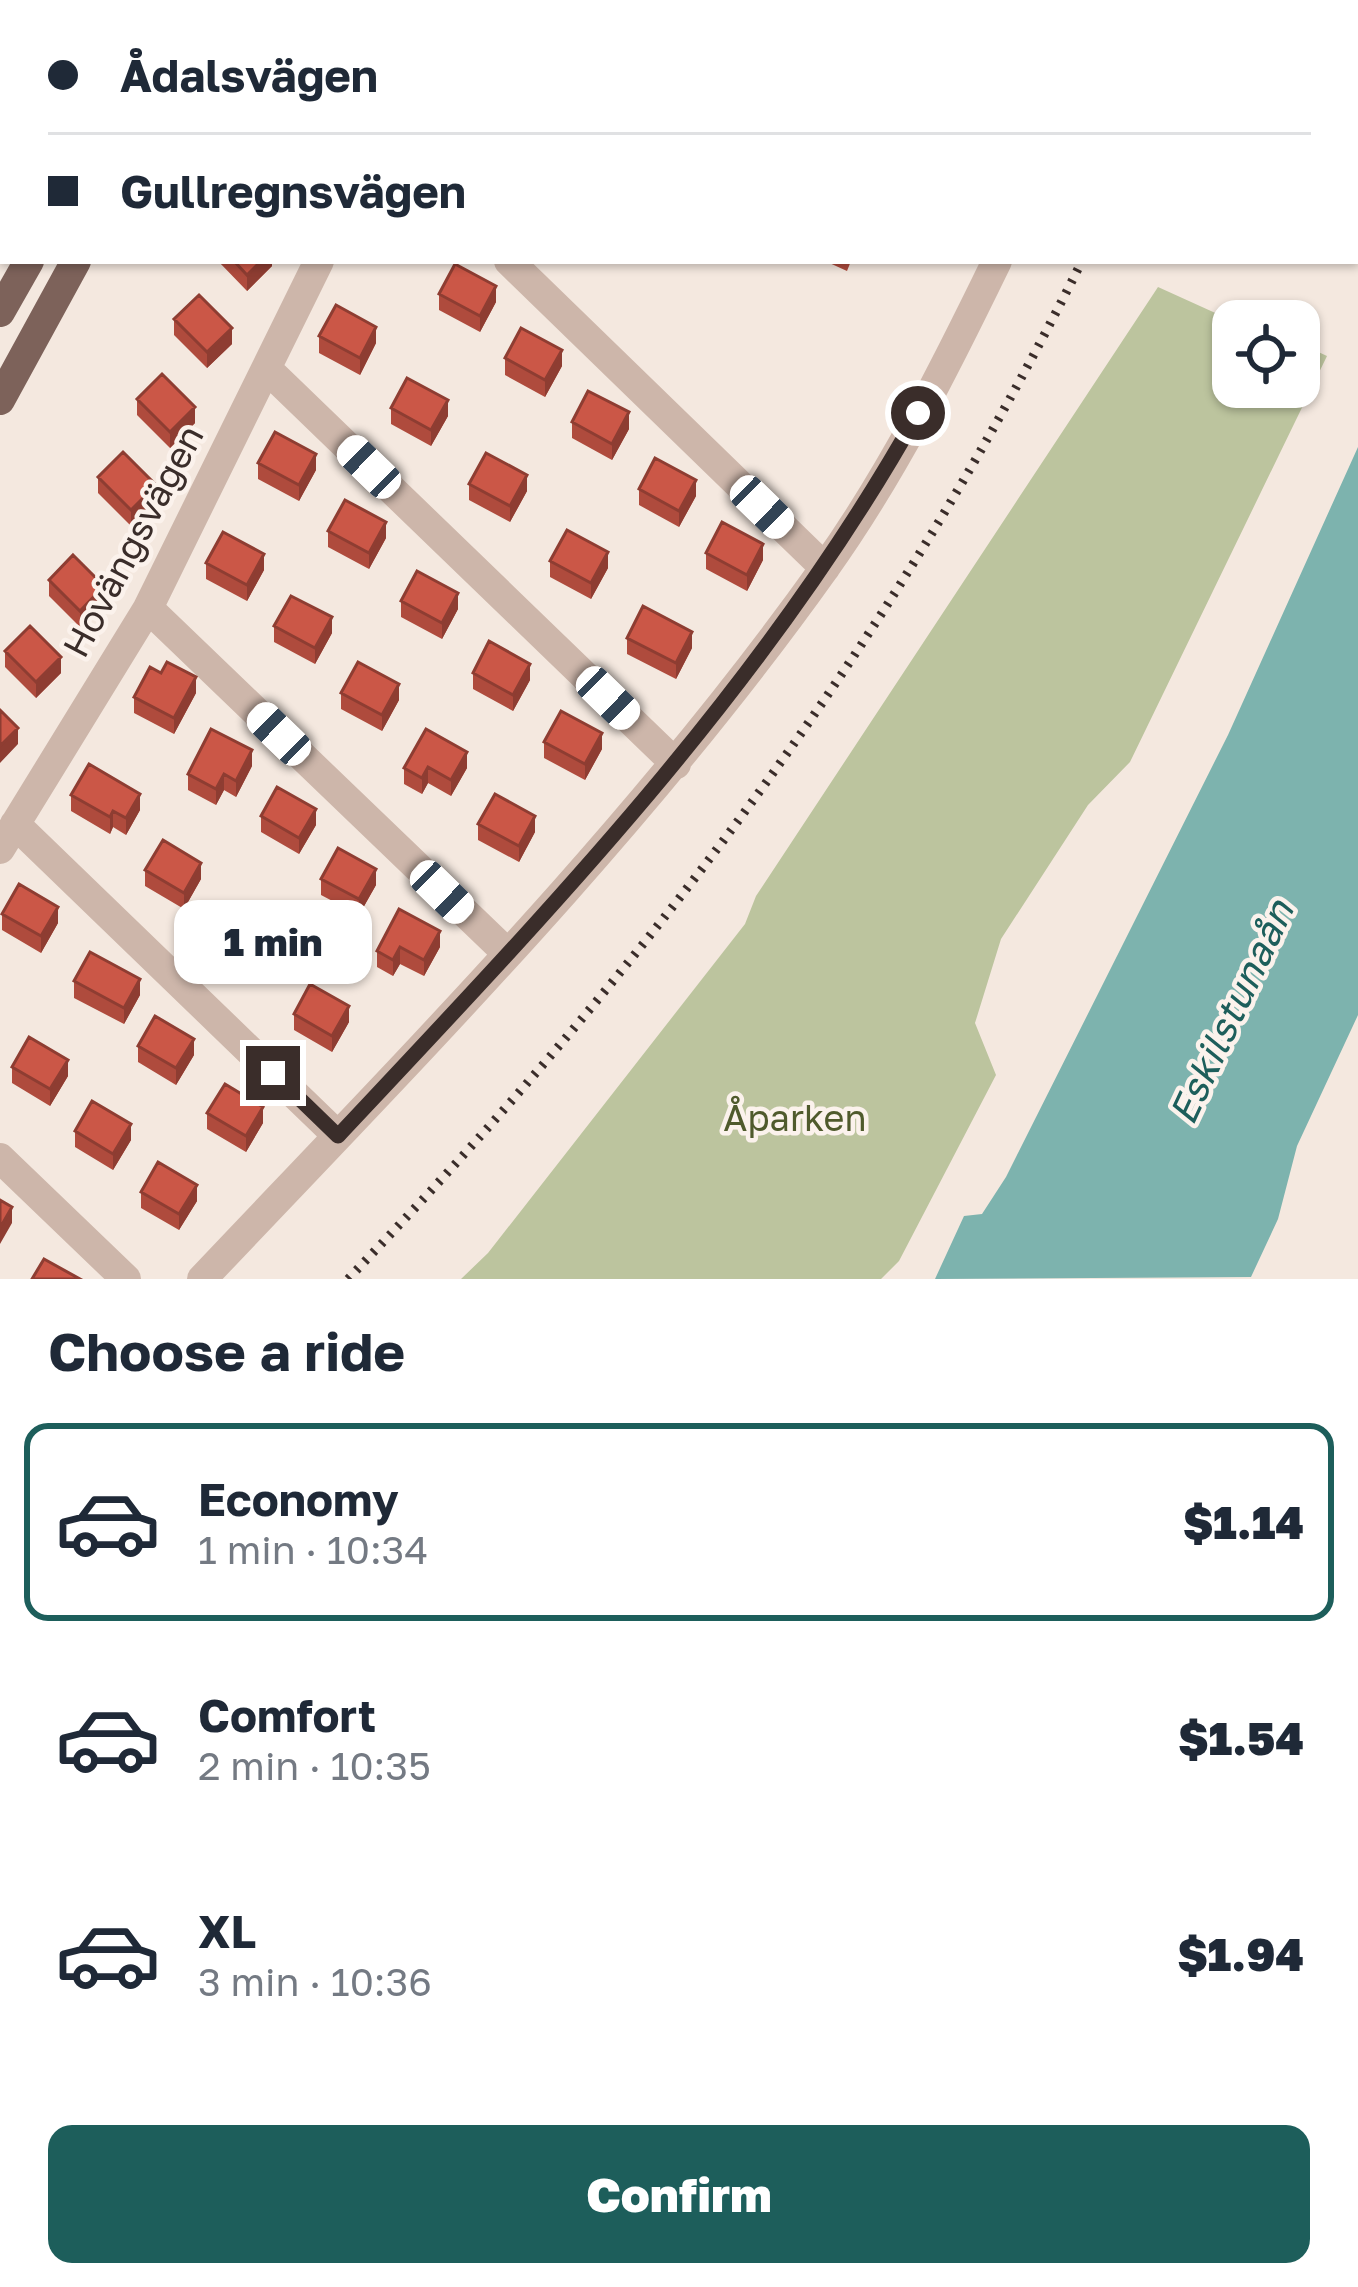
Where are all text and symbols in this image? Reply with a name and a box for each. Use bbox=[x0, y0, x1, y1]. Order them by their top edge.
text: Ådalsvägen bbox=[120, 48, 378, 102]
text: Gullregnsvägen bbox=[120, 164, 466, 218]
map controls bbox=[1212, 300, 1320, 408]
button: locate bbox=[1212, 300, 1320, 408]
route start bbox=[891, 386, 945, 440]
street label: Hovängsvägen bbox=[53, 418, 212, 664]
car bbox=[331, 429, 407, 505]
car bbox=[724, 469, 800, 545]
car bbox=[570, 660, 646, 736]
car bbox=[241, 696, 317, 772]
car bbox=[404, 854, 480, 930]
water label: Eskilstunaån bbox=[1158, 891, 1304, 1131]
callout: 1 min bbox=[174, 899, 372, 983]
text: 1 min bbox=[223, 918, 323, 965]
route end bbox=[246, 1046, 300, 1100]
park label: Åparken bbox=[723, 1095, 867, 1139]
text: Choose a ride bbox=[48, 1318, 405, 1383]
icon: car bbox=[54, 1468, 162, 1576]
text: Economy bbox=[198, 1472, 399, 1526]
text: $1.14 bbox=[1183, 1495, 1304, 1549]
text: 1 min · 10:34 bbox=[198, 1526, 428, 1573]
icon: car bbox=[54, 1684, 162, 1792]
text: Comfort bbox=[198, 1688, 376, 1742]
text: $1.54 bbox=[1178, 1711, 1304, 1765]
text: 2 min · 10:35 bbox=[198, 1742, 431, 1789]
icon: car bbox=[54, 1900, 162, 2008]
text: XL bbox=[198, 1904, 256, 1958]
text: $1.94 bbox=[1177, 1927, 1304, 1981]
text: 3 min · 10:36 bbox=[198, 1958, 432, 2005]
button: Confirm bbox=[48, 2125, 1310, 2263]

